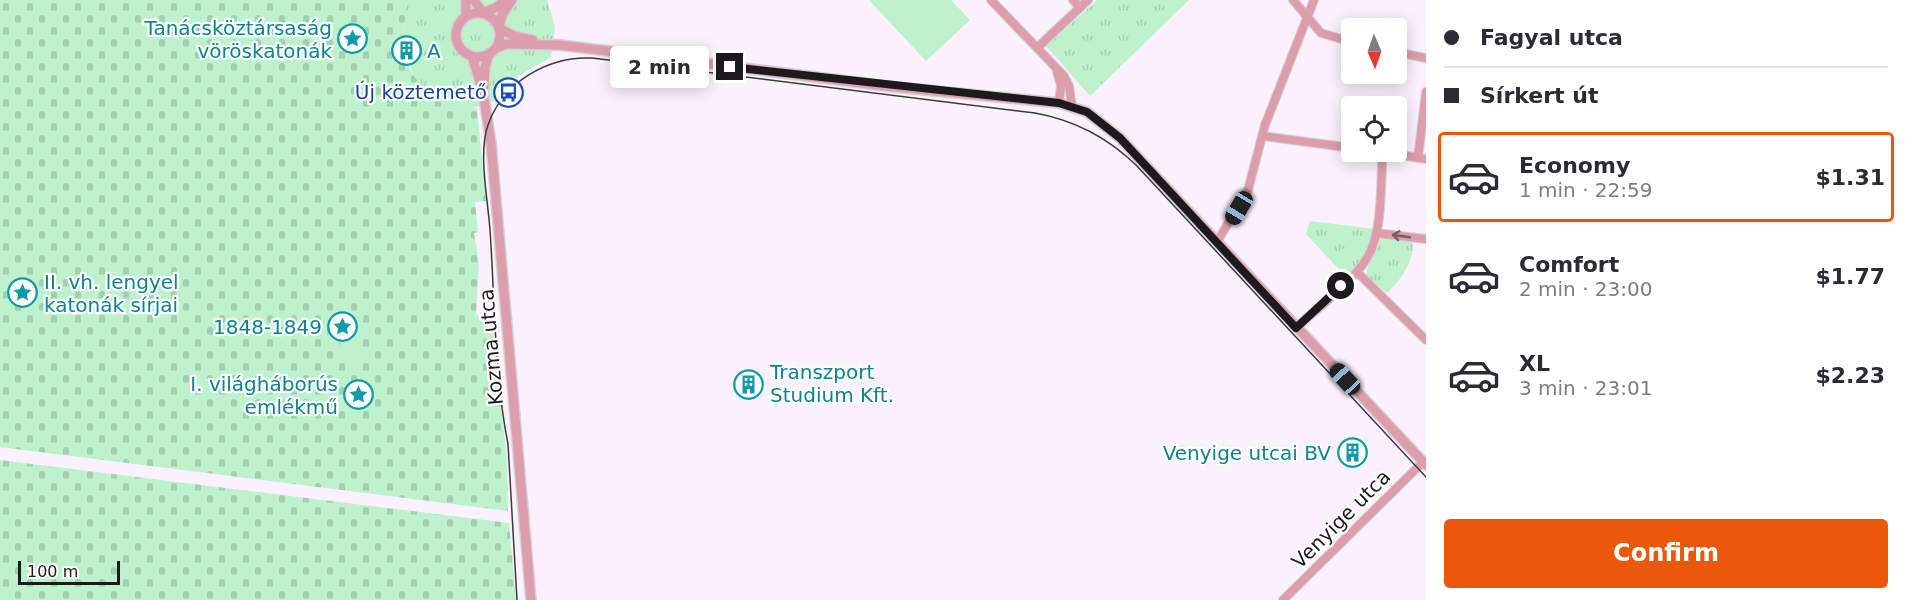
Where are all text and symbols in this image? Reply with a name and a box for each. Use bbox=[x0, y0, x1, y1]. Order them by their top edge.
place label: Tanácsköztársaság vöröskatonák bbox=[144, 16, 332, 63]
north arrow bbox=[1341, 18, 1407, 84]
map controls bbox=[1341, 18, 1407, 162]
place icon: Tanácsköztársaság vöröskatonák bbox=[337, 23, 369, 55]
text: Fagyal utca bbox=[1480, 25, 1623, 50]
building icon: A bbox=[390, 35, 422, 67]
place label: A bbox=[427, 39, 441, 63]
callout: 2 min bbox=[610, 46, 709, 88]
route end bbox=[716, 53, 743, 80]
text: 2 min bbox=[628, 55, 691, 79]
bus stop icon: Új köztemető bbox=[492, 76, 524, 108]
place label: Új köztemető bbox=[355, 80, 487, 104]
text: Sírkert út bbox=[1480, 83, 1598, 108]
button: locate bbox=[1341, 96, 1407, 162]
icon: car bbox=[1447, 150, 1501, 204]
text: Economy bbox=[1519, 153, 1630, 178]
text: $1.31 bbox=[1815, 165, 1885, 190]
text: 1 min · 22:59 bbox=[1519, 178, 1653, 202]
car bbox=[1222, 188, 1256, 228]
one-way arrow bbox=[1391, 230, 1411, 241]
icon: car bbox=[1447, 249, 1501, 303]
text: Comfort bbox=[1519, 252, 1619, 277]
text: $1.77 bbox=[1815, 264, 1885, 289]
place label: II. vh. lengyel katonák sírjai bbox=[44, 270, 179, 317]
route start bbox=[1327, 272, 1354, 299]
place icon: II. vh. lengyel katonák sírjai bbox=[7, 277, 39, 309]
text: 2 min · 23:00 bbox=[1519, 277, 1653, 301]
street label: Kozma utca bbox=[474, 288, 508, 406]
place icon: 1848-1849 bbox=[327, 311, 359, 343]
place label: 1848-1849 bbox=[213, 315, 322, 339]
icon: car bbox=[1447, 348, 1501, 402]
text: XL bbox=[1519, 351, 1550, 376]
place label: Transzport Studium Kft. bbox=[769, 360, 894, 407]
car bbox=[1326, 360, 1364, 398]
text: $2.23 bbox=[1815, 363, 1885, 388]
building icon: Transzport Studium Kft. bbox=[733, 368, 765, 400]
place label: I. világháborús emlékmű bbox=[190, 372, 338, 419]
text: 3 min · 23:01 bbox=[1519, 376, 1653, 400]
place icon: I. világháborús emlékmű bbox=[343, 379, 375, 411]
building icon: Venyige utcai BV bbox=[1336, 437, 1368, 469]
place label: Venyige utcai BV bbox=[1163, 441, 1331, 465]
street label: Venyige utca bbox=[1287, 465, 1395, 573]
button: Confirm bbox=[1444, 519, 1888, 588]
scale bar bbox=[18, 558, 120, 586]
text: 100 m bbox=[27, 562, 78, 581]

